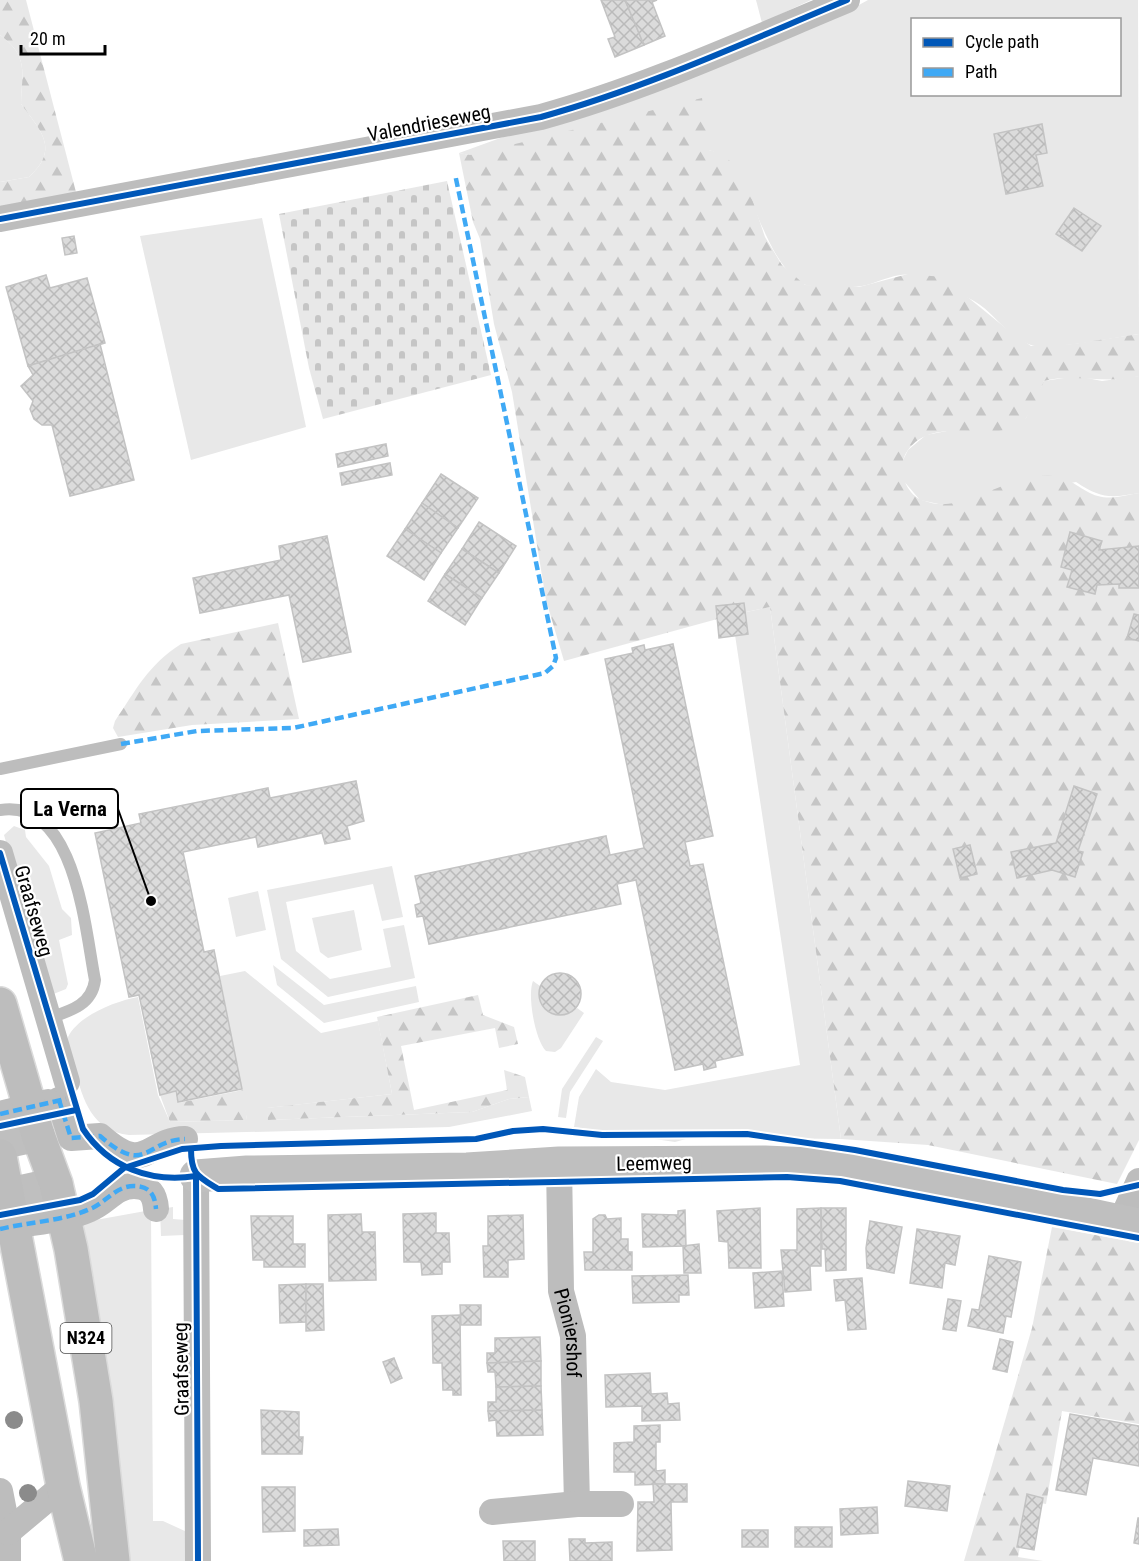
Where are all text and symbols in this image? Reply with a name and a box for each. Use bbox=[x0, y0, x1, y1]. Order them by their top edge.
scale bar bbox=[21, 18, 105, 56]
legend bbox=[911, 18, 1121, 96]
text: 20 m bbox=[30, 28, 65, 49]
text: Cycle path bbox=[965, 31, 1039, 52]
text: Path bbox=[965, 61, 998, 82]
street label: Valendrieseweg bbox=[365, 99, 493, 147]
callout: La Verna bbox=[21, 789, 118, 828]
text: La Verna bbox=[33, 797, 107, 821]
street label: Graafseweg bbox=[10, 863, 58, 959]
street label: Leemweg bbox=[616, 1150, 692, 1176]
street label: Pioniershof bbox=[549, 1286, 586, 1379]
street label: Graafseweg bbox=[168, 1322, 194, 1416]
road number: N324 bbox=[60, 1323, 112, 1353]

